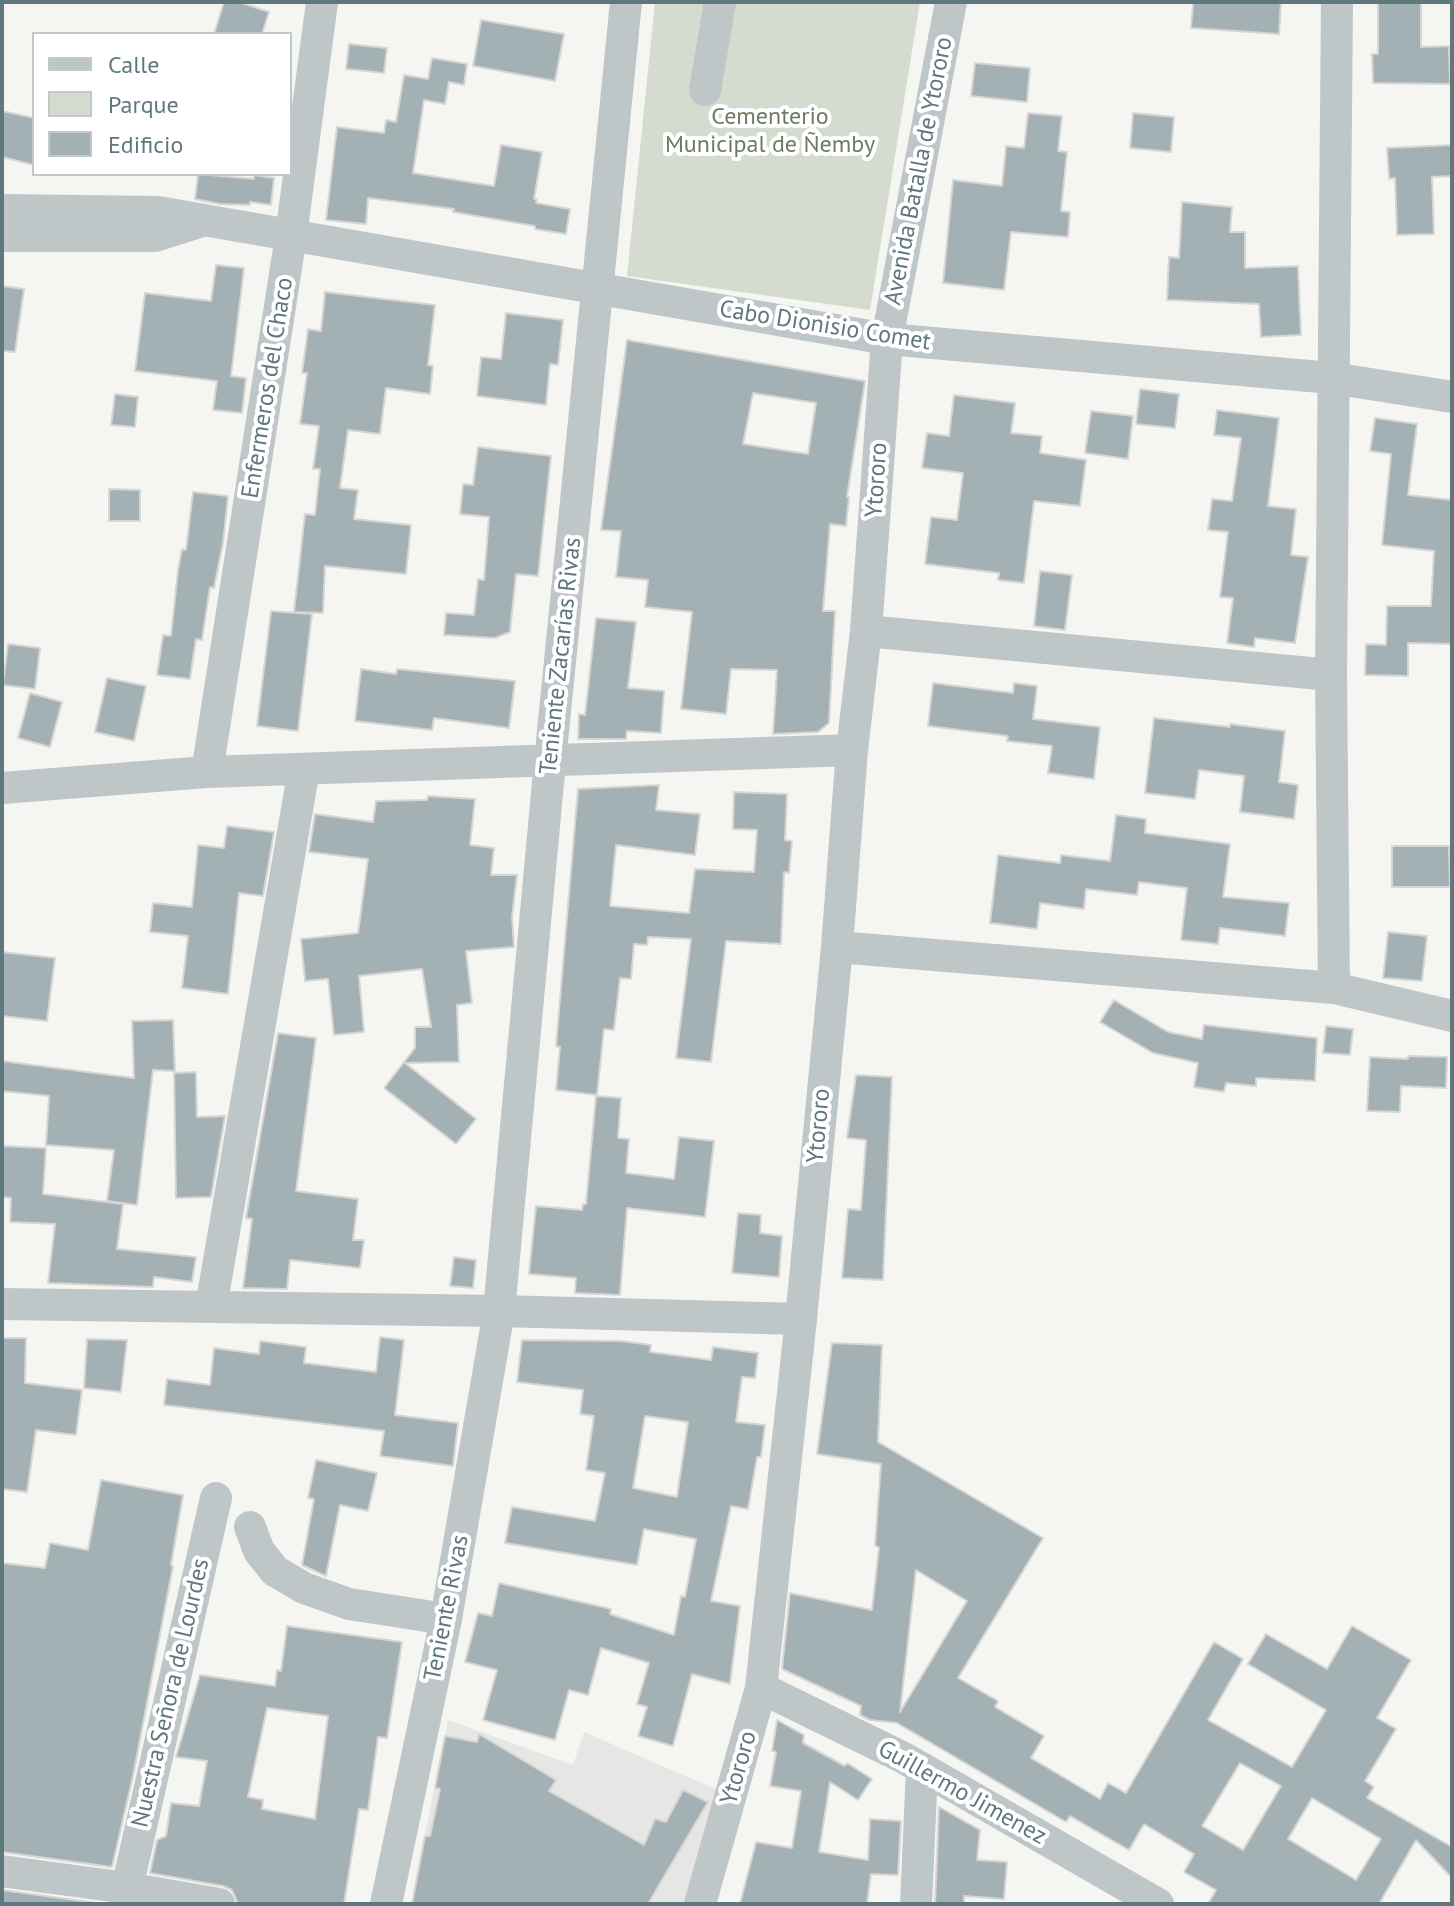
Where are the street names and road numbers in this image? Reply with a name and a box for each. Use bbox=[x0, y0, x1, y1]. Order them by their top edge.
street label: Avenida Batalla de Ytororo bbox=[879, 34, 959, 308]
street label: Enfermeros del Chaco bbox=[236, 275, 300, 501]
street label: Cabo Dionisio Comet bbox=[717, 295, 933, 357]
street label: Ytororo bbox=[860, 441, 894, 519]
street label: Teniente Zacarías Rivas bbox=[534, 536, 588, 776]
street label: Ytororo bbox=[801, 1087, 837, 1165]
street label: Teniente Rivas bbox=[419, 1533, 475, 1683]
street label: Nuestra Señora de Lourdes bbox=[126, 1556, 216, 1830]
street label: Ytororo bbox=[715, 1728, 763, 1808]
street label: Guillermo Jimenez bbox=[873, 1735, 1051, 1851]

